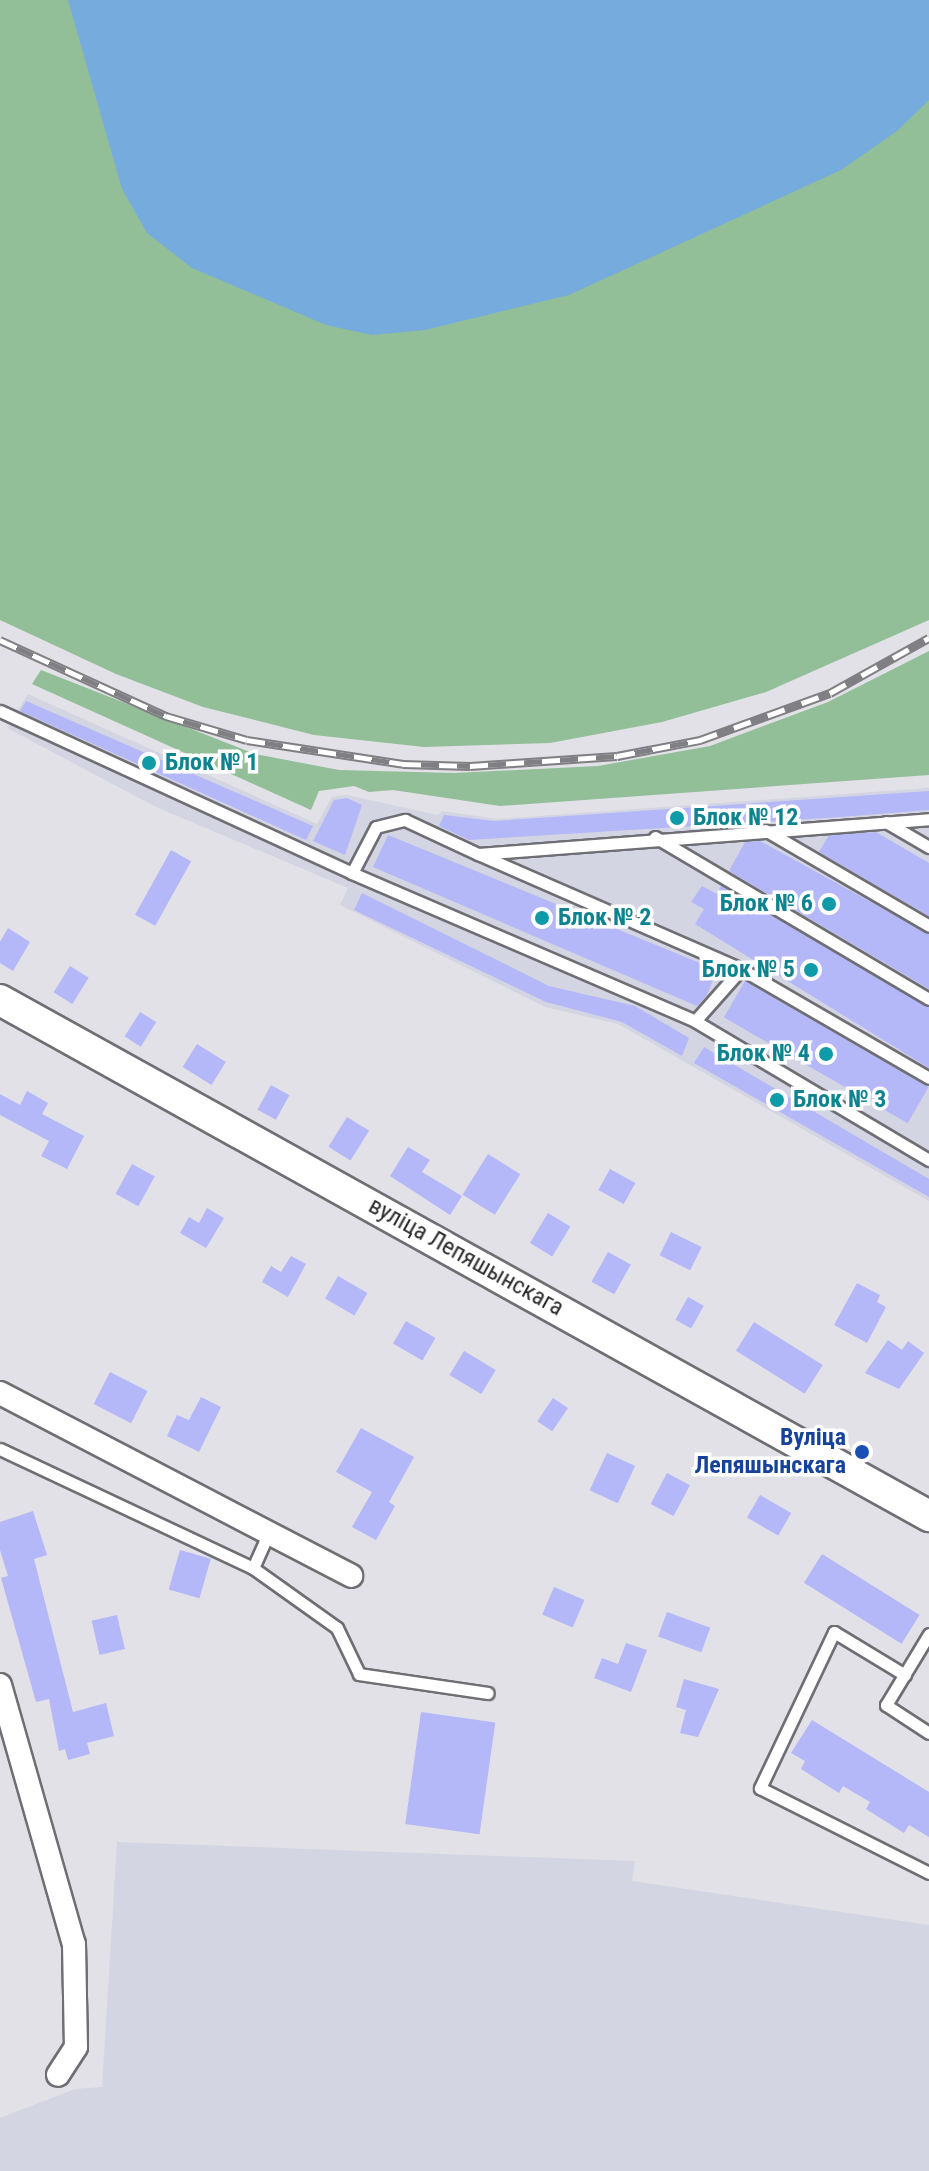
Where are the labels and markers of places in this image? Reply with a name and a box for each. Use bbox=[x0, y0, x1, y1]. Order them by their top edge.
place label: Блок № 1 bbox=[165, 749, 258, 777]
marker: Блок № 1 bbox=[140, 754, 158, 772]
place label: Блок № 12 bbox=[693, 804, 798, 832]
marker: Блок № 12 bbox=[668, 809, 686, 827]
place label: Блок № 6 bbox=[720, 890, 813, 918]
marker: Блок № 6 bbox=[820, 895, 838, 913]
place label: Блок № 2 bbox=[558, 904, 651, 932]
marker: Блок № 2 bbox=[533, 909, 551, 927]
place label: Блок № 5 bbox=[702, 956, 795, 984]
marker: Блок № 5 bbox=[802, 961, 820, 979]
place label: Блок № 4 bbox=[717, 1040, 810, 1068]
marker: Блок № 4 bbox=[817, 1045, 835, 1063]
place label: Блок № 3 bbox=[793, 1086, 886, 1114]
marker: Блок № 3 bbox=[768, 1091, 786, 1109]
place label: Вуліца Лепяшынскага bbox=[694, 1424, 846, 1480]
marker: Вуліца Лепяшынскага bbox=[853, 1443, 871, 1461]

